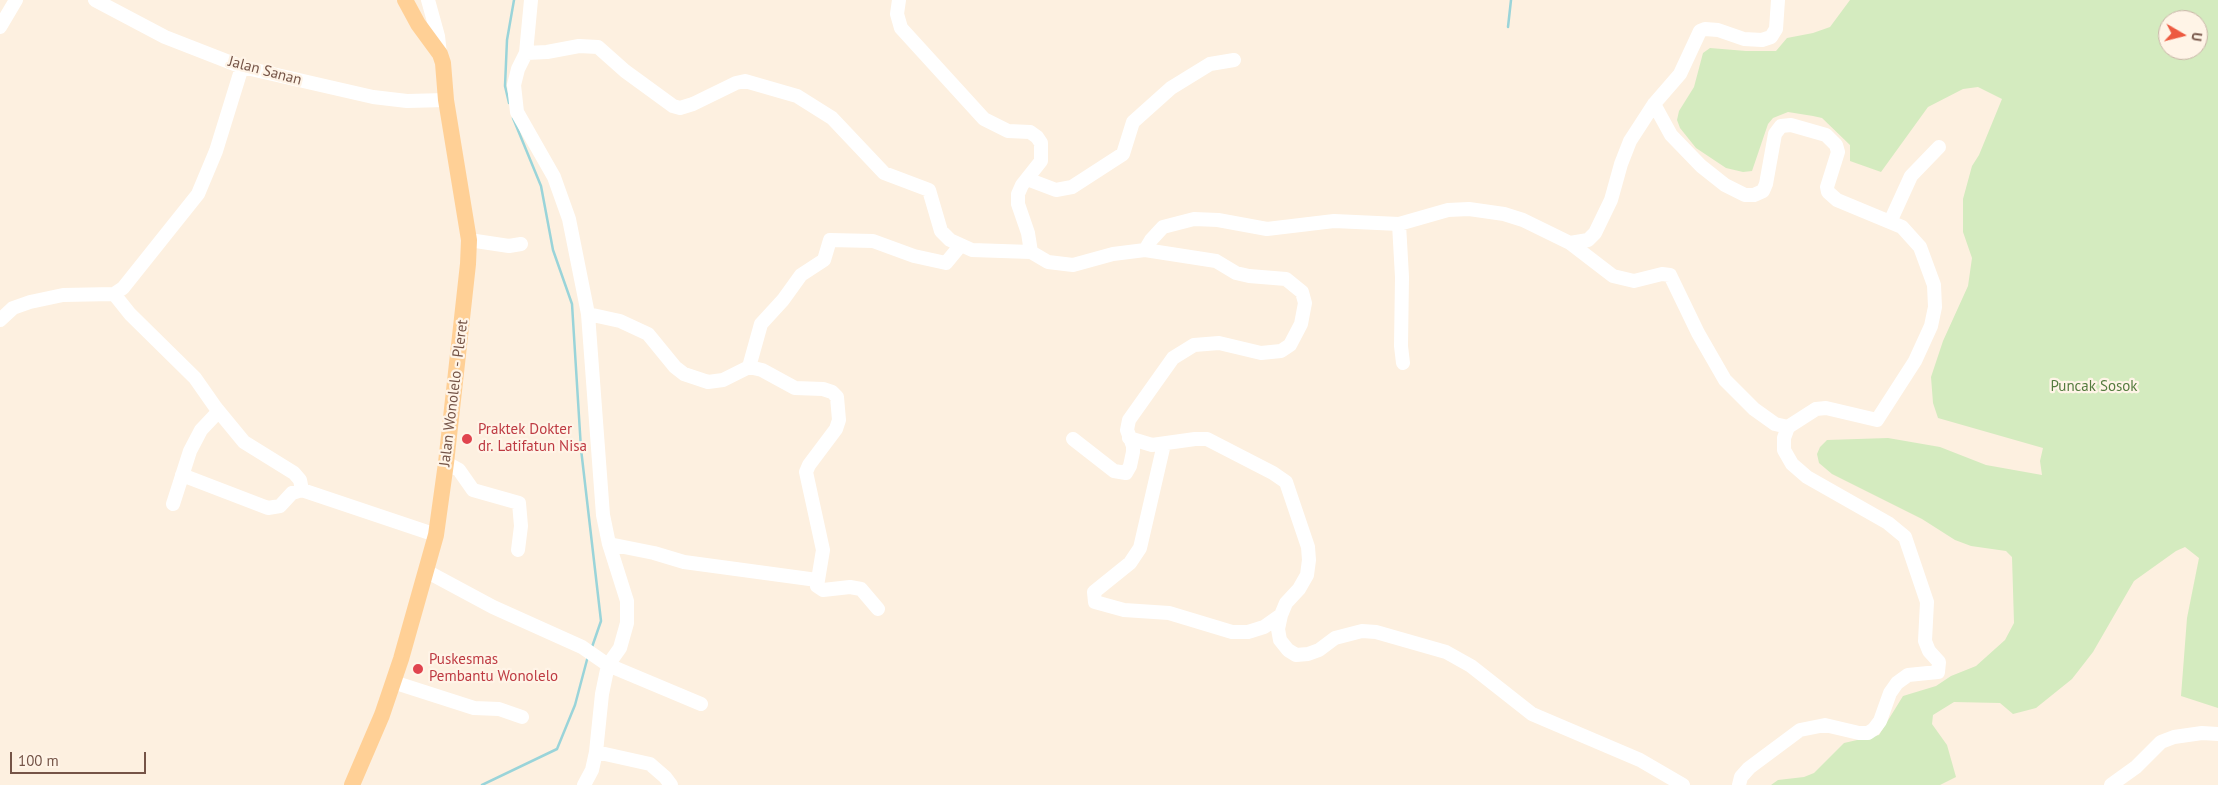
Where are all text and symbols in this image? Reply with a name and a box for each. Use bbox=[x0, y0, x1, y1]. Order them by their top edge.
north arrow bbox=[2158, 10, 2208, 60]
text: U bbox=[2187, 31, 2206, 43]
street label: Jalan Sanan bbox=[226, 53, 304, 89]
street label: Jalan Wonolelo - Pleret bbox=[436, 318, 472, 468]
park label: Puncak Sosok bbox=[2050, 378, 2138, 396]
place label: Praktek Dokter dr. Latifatun Nisa bbox=[478, 421, 587, 456]
marker: Praktek Dokter dr. Latifatun Nisa bbox=[460, 432, 474, 446]
place label: Puskesmas Pembantu Wonolelo bbox=[429, 651, 558, 686]
marker: Puskesmas Pembantu Wonolelo bbox=[411, 662, 425, 676]
scale bar bbox=[12, 742, 149, 774]
text: 100 m bbox=[18, 751, 59, 770]

